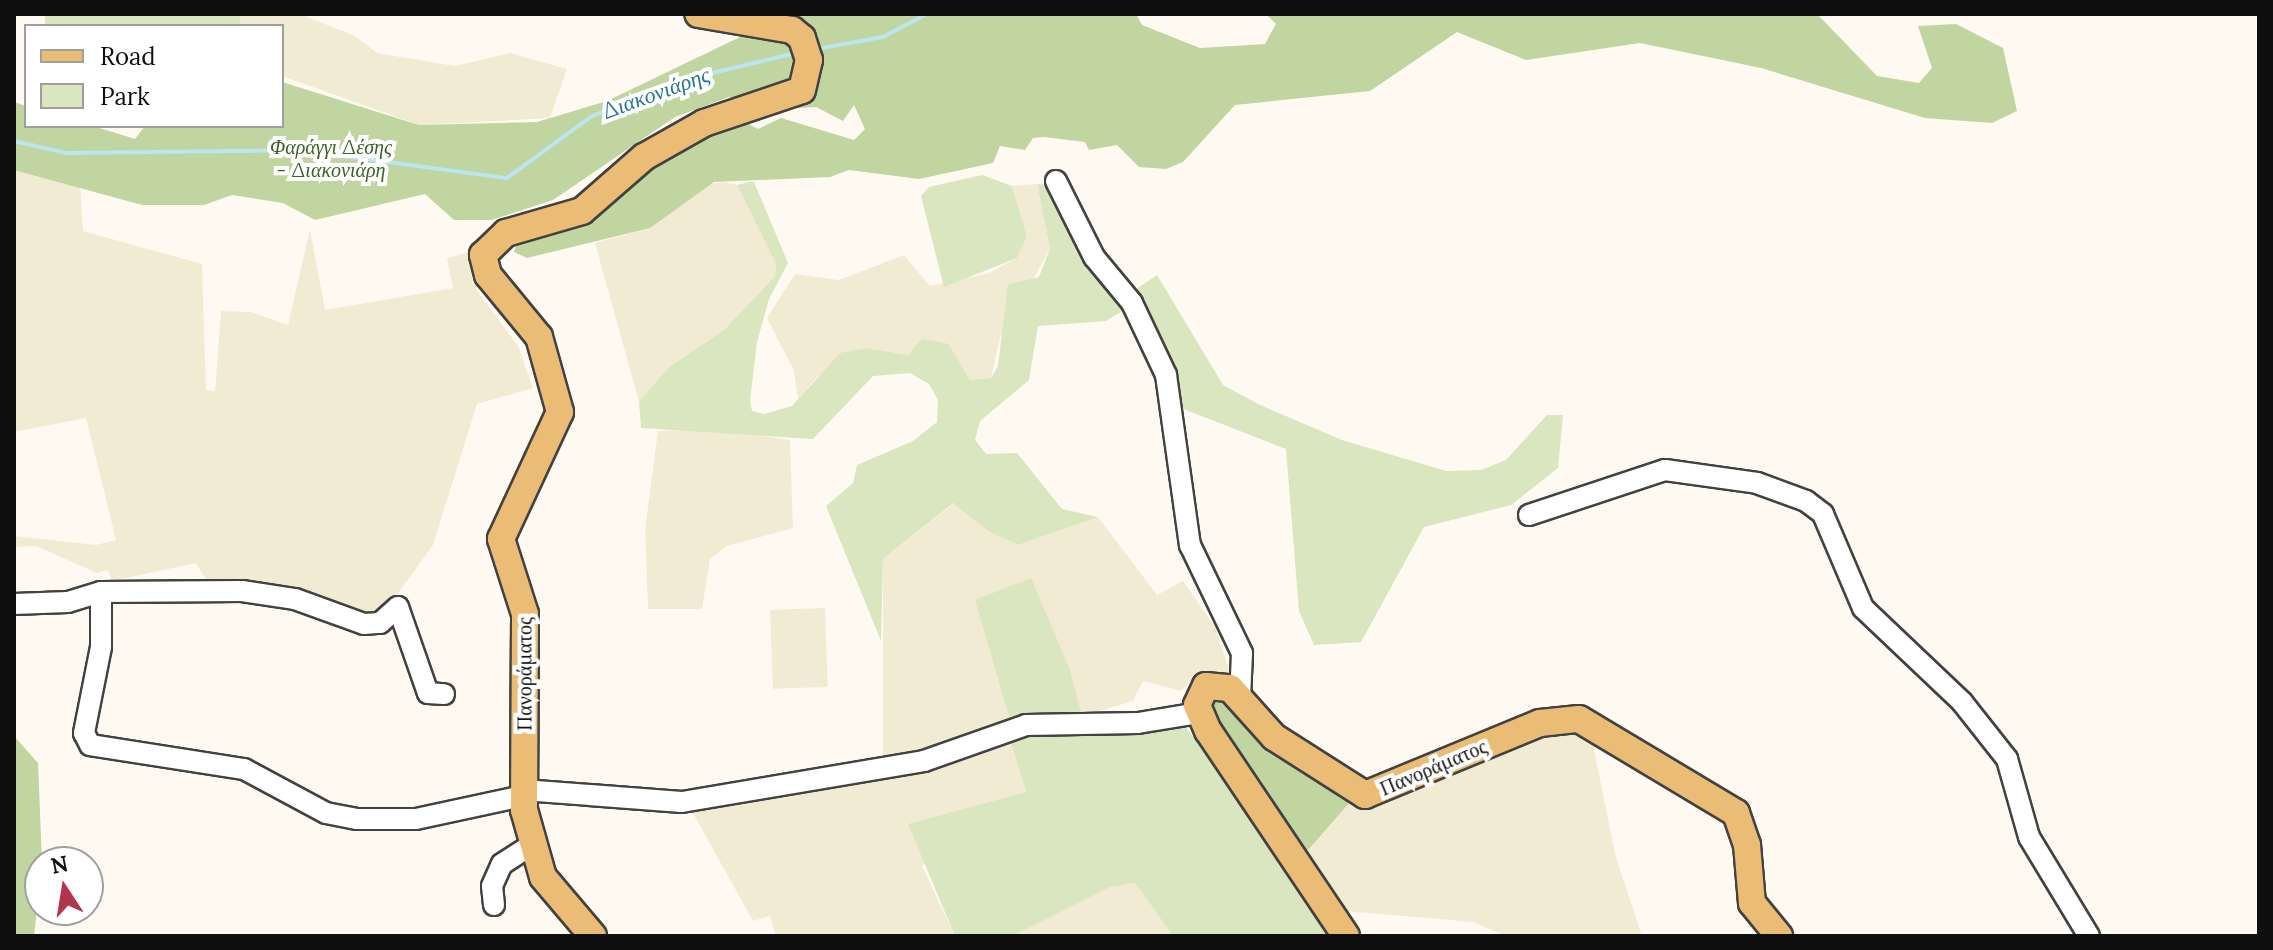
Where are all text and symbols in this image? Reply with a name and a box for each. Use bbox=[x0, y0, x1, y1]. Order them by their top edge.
legend bbox=[24, 24, 284, 128]
text: Road bbox=[100, 41, 156, 72]
water label: Διακονιάρης bbox=[599, 61, 713, 125]
text: Park bbox=[100, 81, 150, 112]
park label: Φαράγγι Δέσης - Διακονιάρη bbox=[270, 134, 392, 181]
street label: Πανοράματος bbox=[512, 617, 536, 731]
street label: Πανοράματος bbox=[1376, 734, 1490, 800]
north arrow bbox=[24, 846, 104, 926]
text: N bbox=[48, 849, 71, 880]

